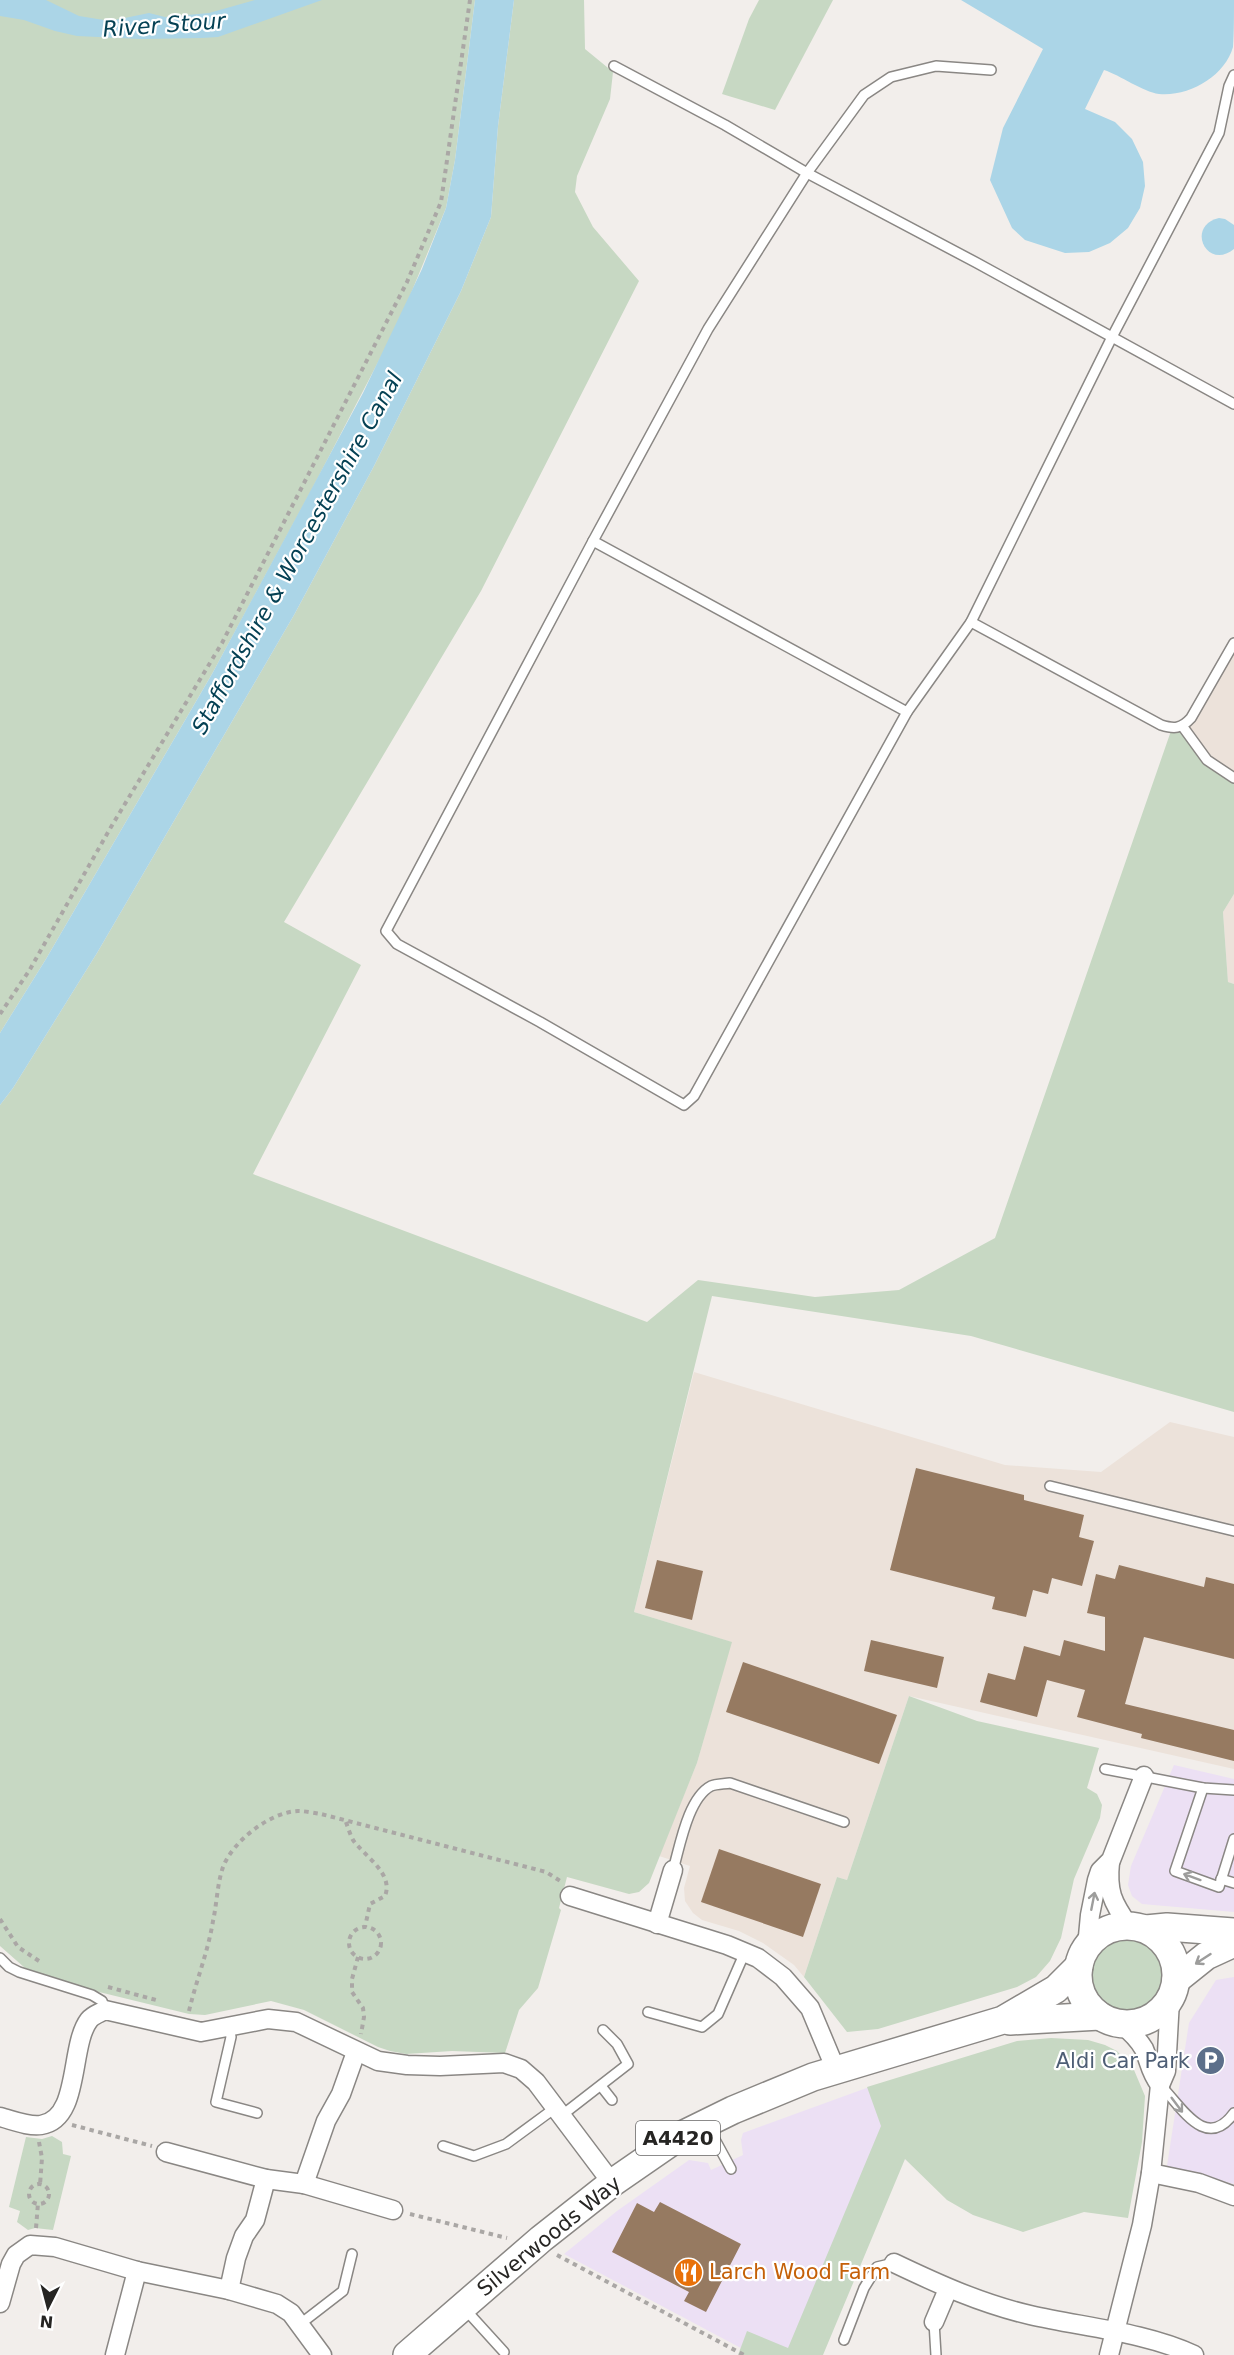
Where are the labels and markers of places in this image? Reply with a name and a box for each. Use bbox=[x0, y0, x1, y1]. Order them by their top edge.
parking icon: Aldi Car Park bbox=[1195, 2045, 1227, 2077]
place label: Aldi Car Park bbox=[1056, 2049, 1191, 2073]
restaurant icon: Larch Wood Farm bbox=[672, 2256, 704, 2288]
place label: Larch Wood Farm bbox=[709, 2260, 890, 2284]

